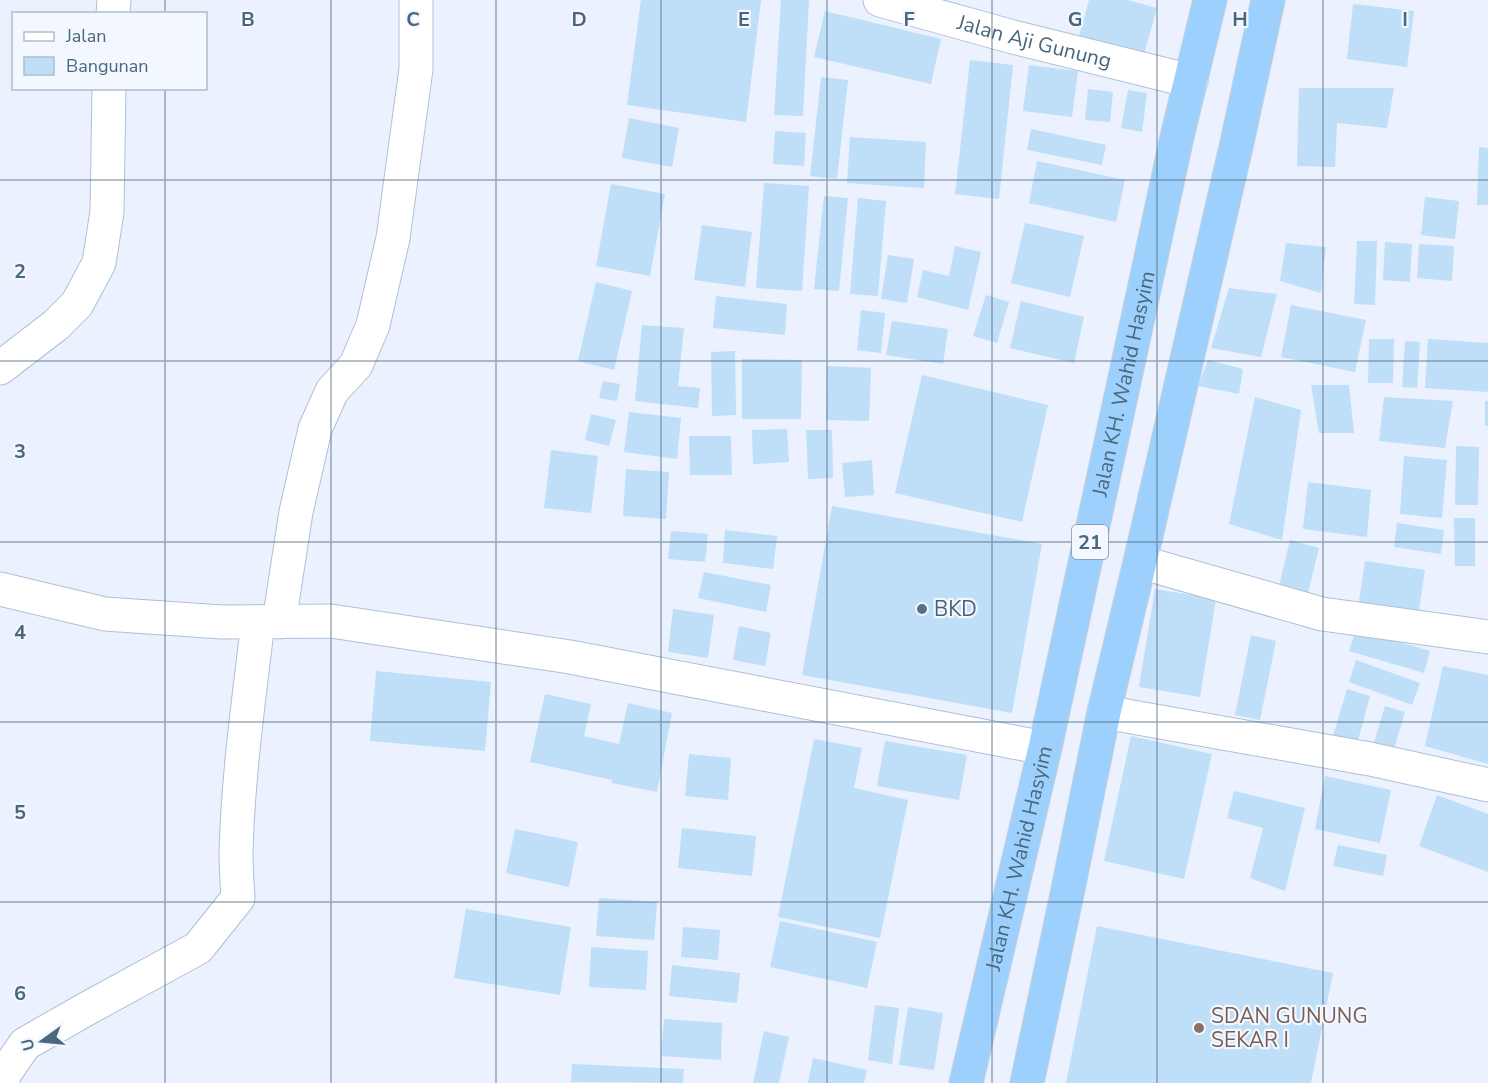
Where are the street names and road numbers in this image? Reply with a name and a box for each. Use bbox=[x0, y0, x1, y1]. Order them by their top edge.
street label: Jalan Aji Gunung bbox=[955, 9, 1115, 75]
street label: Jalan KH. Wahid Hasyim bbox=[1086, 268, 1162, 500]
road number: 21 bbox=[1072, 525, 1108, 559]
street label: Jalan KH. Wahid Hasyim bbox=[979, 743, 1059, 974]

